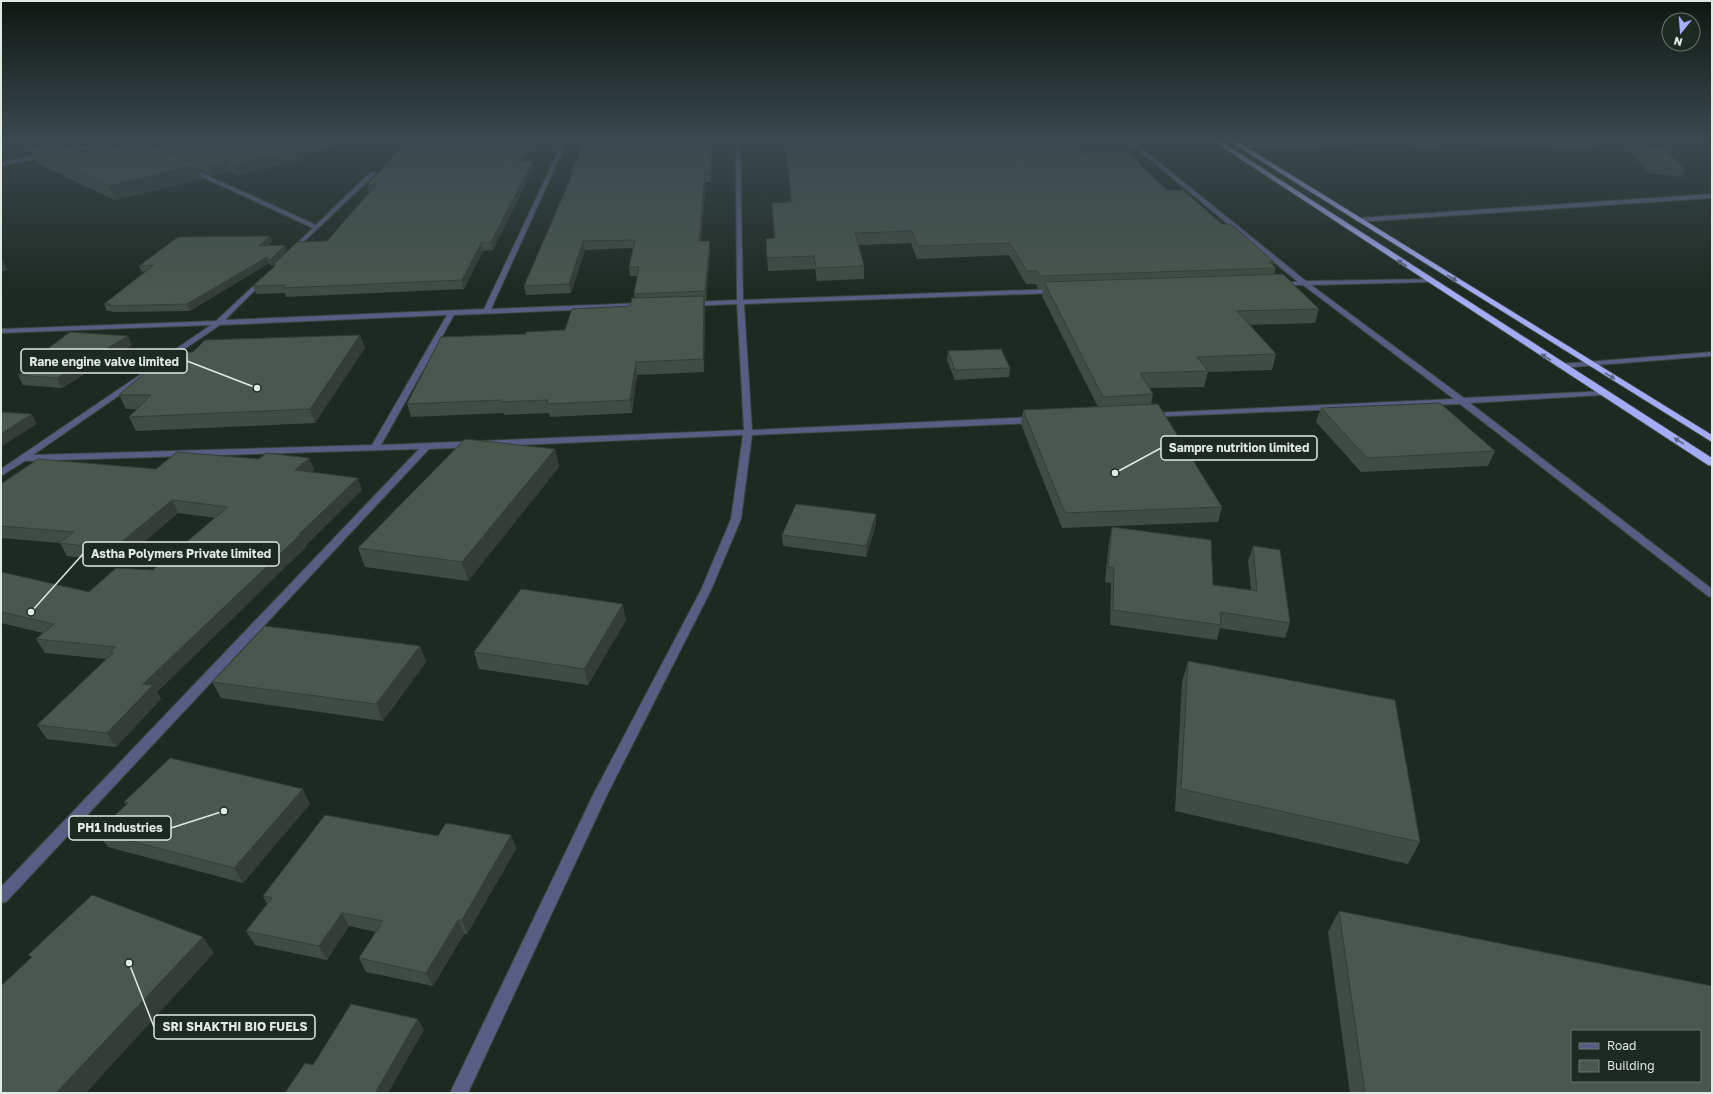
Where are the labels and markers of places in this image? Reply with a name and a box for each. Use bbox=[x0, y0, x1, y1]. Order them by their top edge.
callout: Rane engine valve limited bbox=[21, 349, 187, 373]
callout: Sampre nutrition limited bbox=[1161, 436, 1317, 460]
callout: Astha Polymers Private limited bbox=[83, 542, 279, 566]
callout: PH1 Industries bbox=[69, 816, 171, 840]
callout: SRI SHAKTHI BIO FUELS bbox=[154, 1015, 315, 1039]

